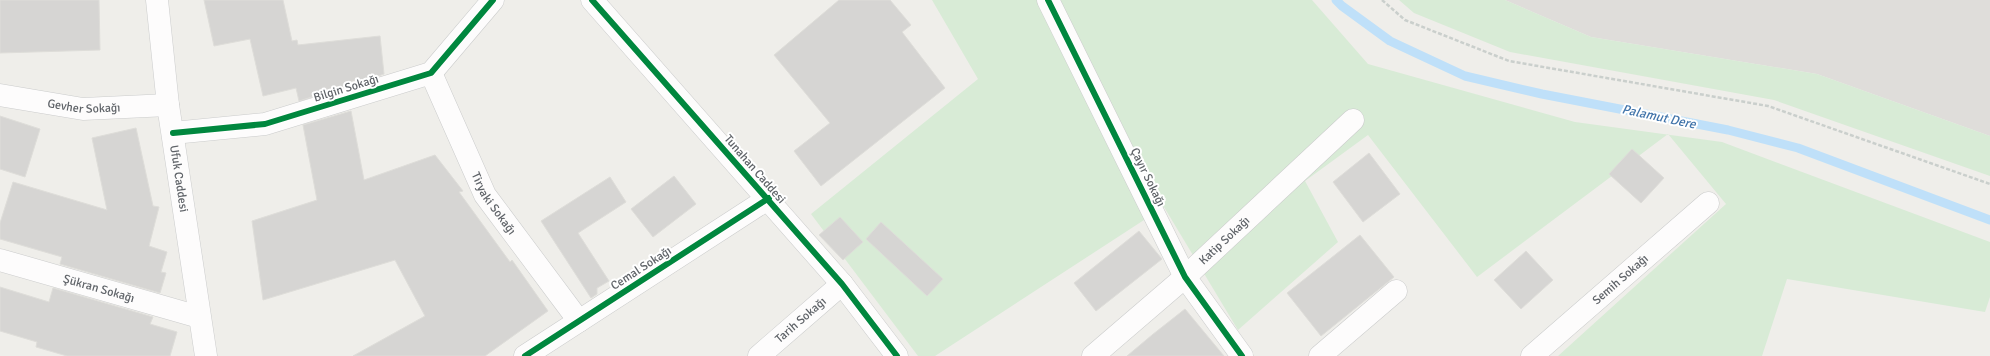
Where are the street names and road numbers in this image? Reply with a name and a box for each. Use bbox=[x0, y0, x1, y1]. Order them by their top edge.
street label: Bilgin Sokağı bbox=[312, 71, 380, 105]
street label: Gevher Sokağı bbox=[46, 96, 121, 117]
street label: Tunahan Caddesi bbox=[721, 132, 789, 207]
street label: Ufuk Caddesi bbox=[166, 144, 191, 213]
street label: Çayır Sokağı bbox=[1127, 145, 1168, 209]
street label: Tiryaki Sokağı bbox=[468, 170, 519, 238]
street label: Katip Sokağı bbox=[1196, 213, 1253, 268]
street label: Cemal Sokağı bbox=[608, 243, 675, 294]
street label: Semih Sokağı bbox=[1590, 251, 1652, 308]
street label: Şükran Sokağı bbox=[61, 272, 136, 306]
street label: Tarih Sokağı bbox=[772, 294, 830, 347]

